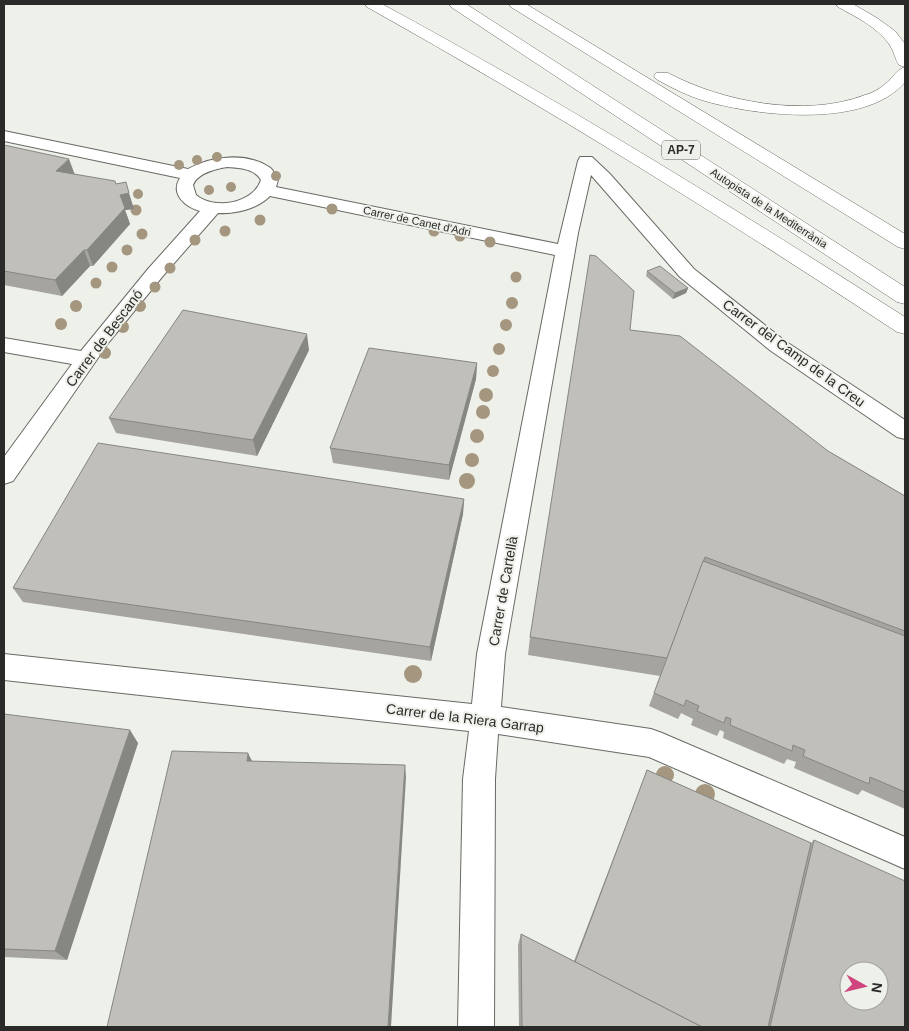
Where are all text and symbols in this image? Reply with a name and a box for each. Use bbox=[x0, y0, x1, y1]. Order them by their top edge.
road number: AP-7 bbox=[662, 140, 700, 160]
street label: Autopista de la Mediterrània bbox=[708, 166, 830, 251]
street label: Carrer de Canet d'Adri bbox=[362, 204, 472, 238]
street label: Carrer de Bescanó bbox=[62, 286, 146, 390]
street label: Carrer del Camp de la Creu bbox=[720, 296, 868, 410]
street label: Carrer de Cartellà bbox=[485, 535, 521, 647]
street label: Carrer de la Riera Garrap bbox=[385, 700, 545, 736]
north arrow bbox=[839, 961, 889, 1011]
text: N bbox=[868, 982, 886, 994]

